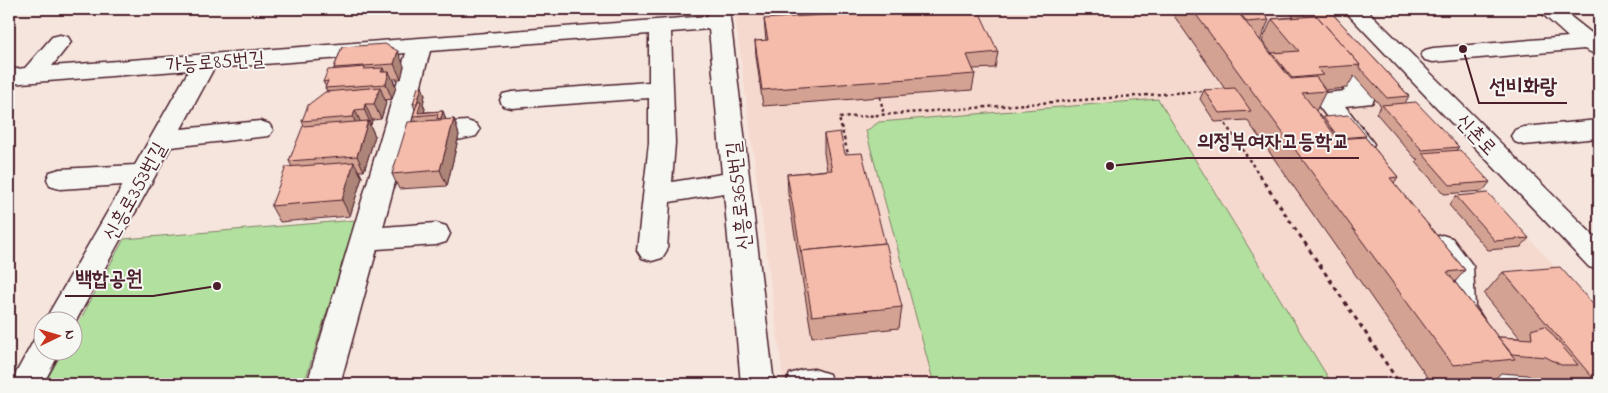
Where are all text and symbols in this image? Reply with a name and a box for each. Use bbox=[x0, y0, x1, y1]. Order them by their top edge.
street label: 가능로85번길 bbox=[165, 46, 266, 81]
callout: 선비화랑 bbox=[1479, 67, 1567, 103]
text: 선비화랑 bbox=[1489, 73, 1558, 103]
street label: 신촌로 bbox=[1448, 108, 1502, 163]
callout: 의정부여자고등학교 bbox=[1187, 122, 1359, 158]
text: 의정부여자고등학교 bbox=[1197, 128, 1349, 158]
street label: 신흥로353번길 bbox=[97, 138, 175, 247]
street label: 신흥로365번길 bbox=[720, 140, 761, 251]
callout: 백합공원 bbox=[65, 260, 153, 296]
text: 백합공원 bbox=[75, 265, 143, 295]
north arrow bbox=[32, 310, 82, 360]
text: N bbox=[59, 329, 80, 341]

